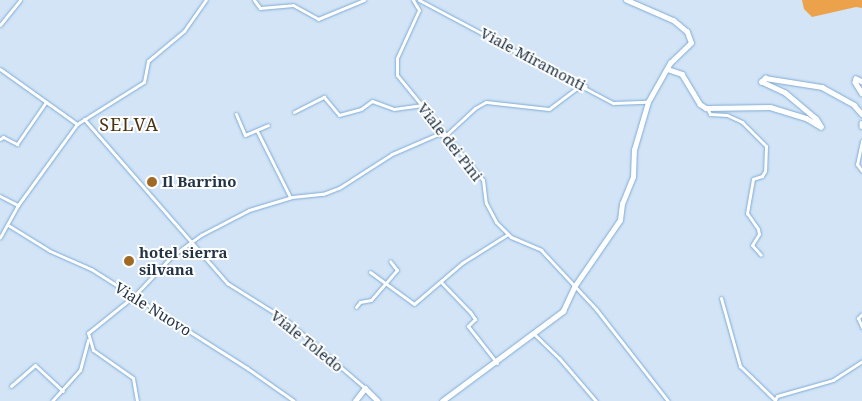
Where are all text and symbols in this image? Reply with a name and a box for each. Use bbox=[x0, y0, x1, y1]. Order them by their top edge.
street label: Viale Miramonti bbox=[477, 24, 589, 94]
street label: Viale dei Pini bbox=[414, 99, 486, 185]
district label: SELVA bbox=[99, 113, 159, 135]
place label: Il Barrino bbox=[162, 173, 236, 191]
marker: Il Barrino bbox=[146, 176, 158, 188]
place label: hotel sierra silvana bbox=[139, 243, 228, 278]
marker: hotel sierra silvana bbox=[123, 255, 135, 267]
street label: Viale Nuovo bbox=[111, 278, 195, 340]
street label: Viale Toledo bbox=[267, 306, 347, 376]

